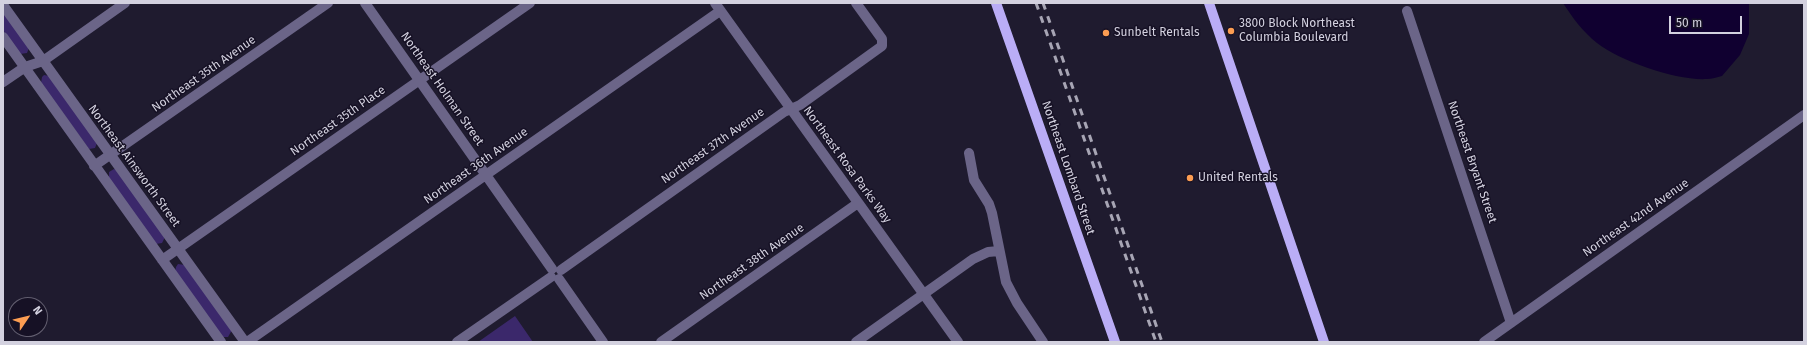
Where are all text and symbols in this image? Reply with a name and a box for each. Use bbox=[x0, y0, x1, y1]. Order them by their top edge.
scale bar bbox=[1671, 8, 1744, 34]
text: 50 m bbox=[1676, 16, 1702, 30]
place label: 3800 Block Northeast Columbia Boulevard bbox=[1239, 17, 1355, 45]
place label: Sunbelt Rentals bbox=[1114, 26, 1200, 40]
marker: 3800 Block Northeast Columbia Boulevard bbox=[1226, 26, 1236, 36]
marker: Sunbelt Rentals bbox=[1101, 28, 1111, 38]
street label: Northeast Holman Street bbox=[397, 29, 487, 149]
street label: Northeast 35th Avenue bbox=[149, 33, 259, 115]
street label: Northeast 35th Place bbox=[288, 83, 388, 159]
street label: Northeast Lombard Street bbox=[1038, 99, 1098, 237]
street label: Northeast Bryant Street bbox=[1444, 99, 1500, 225]
street label: Northeast Ainsworth Street bbox=[85, 102, 183, 230]
street label: Northeast Rosa Parks Way bbox=[800, 104, 894, 226]
street label: Northeast 37th Avenue bbox=[659, 105, 767, 187]
street label: Northeast 36th Avenue bbox=[421, 125, 531, 207]
place label: United Rentals bbox=[1198, 171, 1278, 185]
marker: United Rentals bbox=[1185, 173, 1195, 183]
street label: Northeast 42nd Avenue bbox=[1580, 176, 1692, 260]
street label: Northeast 38th Avenue bbox=[697, 221, 807, 303]
north arrow bbox=[8, 297, 48, 337]
text: N bbox=[30, 304, 45, 317]

